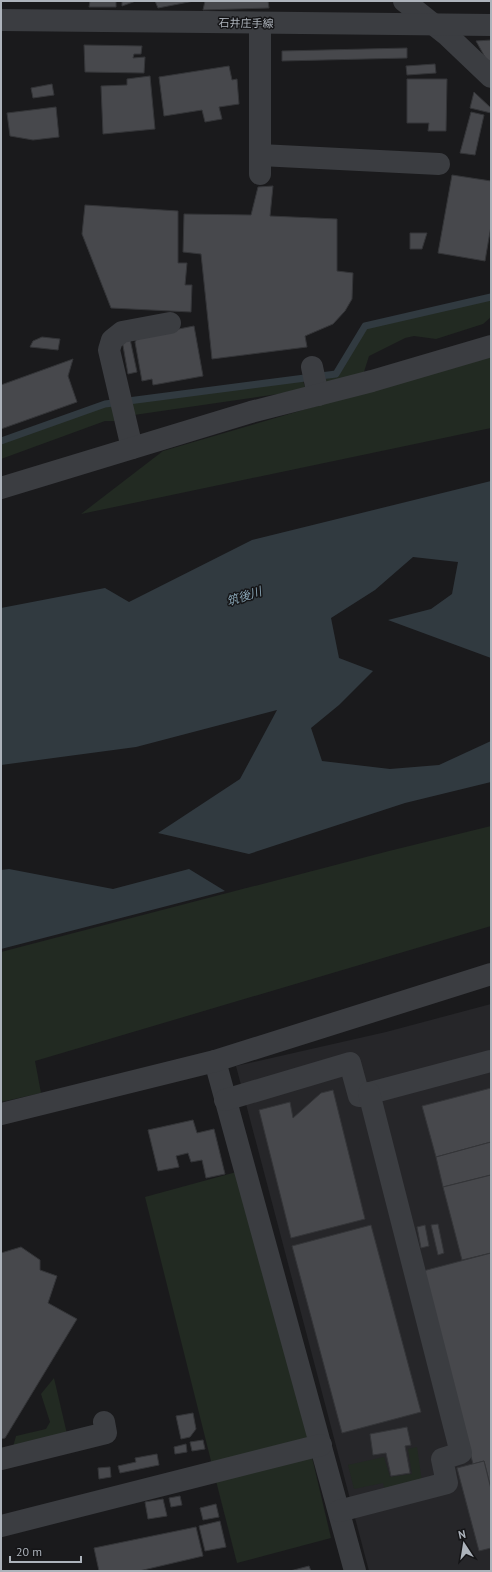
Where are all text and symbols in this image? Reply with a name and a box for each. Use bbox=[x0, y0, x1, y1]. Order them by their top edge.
street label: 石井庄手線 bbox=[218, 16, 274, 30]
water label: 筑後川 bbox=[225, 583, 265, 609]
north arrow bbox=[444, 1524, 484, 1564]
text: N bbox=[457, 1527, 467, 1542]
scale bar bbox=[10, 1538, 81, 1564]
text: 20 m bbox=[16, 1544, 42, 1559]

